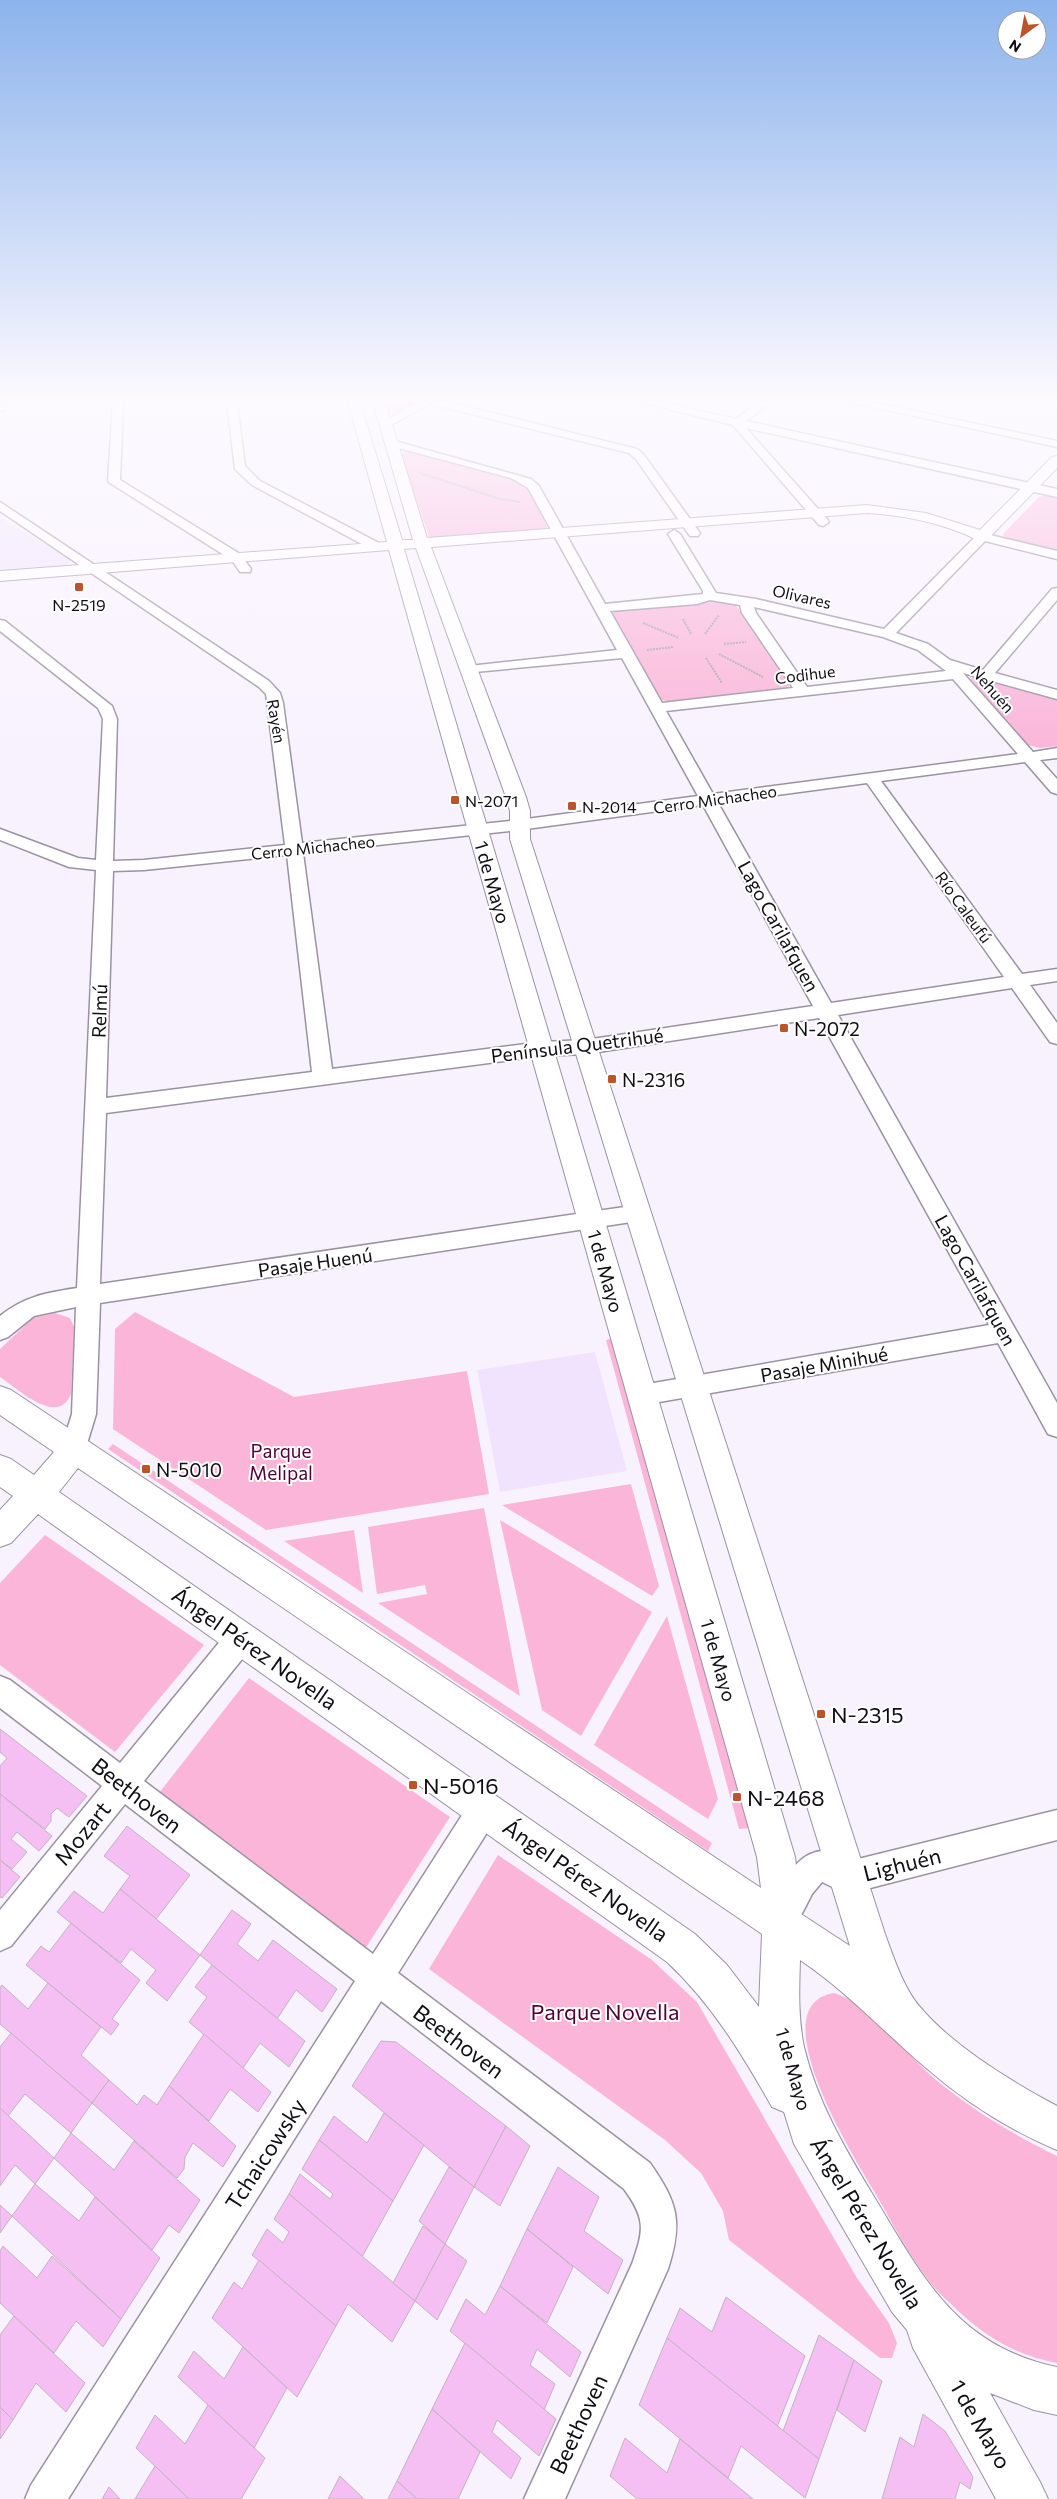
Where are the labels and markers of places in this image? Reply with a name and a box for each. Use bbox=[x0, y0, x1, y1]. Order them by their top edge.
marker: N-2519 bbox=[73, 581, 85, 593]
place label: N-2519 bbox=[52, 595, 106, 614]
place label: N-2071 bbox=[465, 791, 518, 810]
marker: N-2071 bbox=[449, 794, 461, 806]
place label: N-2014 bbox=[582, 797, 637, 816]
marker: N-2014 bbox=[566, 800, 578, 812]
place label: N-2072 bbox=[794, 1017, 860, 1040]
marker: N-2072 bbox=[778, 1022, 790, 1034]
place label: N-2316 bbox=[622, 1068, 685, 1091]
marker: N-2316 bbox=[606, 1073, 618, 1085]
place label: N-5010 bbox=[156, 1458, 222, 1481]
marker: N-5010 bbox=[140, 1463, 152, 1475]
place label: N-2315 bbox=[831, 1701, 904, 1728]
marker: N-2315 bbox=[815, 1708, 827, 1720]
place label: N-5016 bbox=[423, 1772, 499, 1799]
marker: N-5016 bbox=[407, 1779, 419, 1791]
place label: N-2468 bbox=[747, 1784, 825, 1811]
marker: N-2468 bbox=[731, 1791, 743, 1803]

